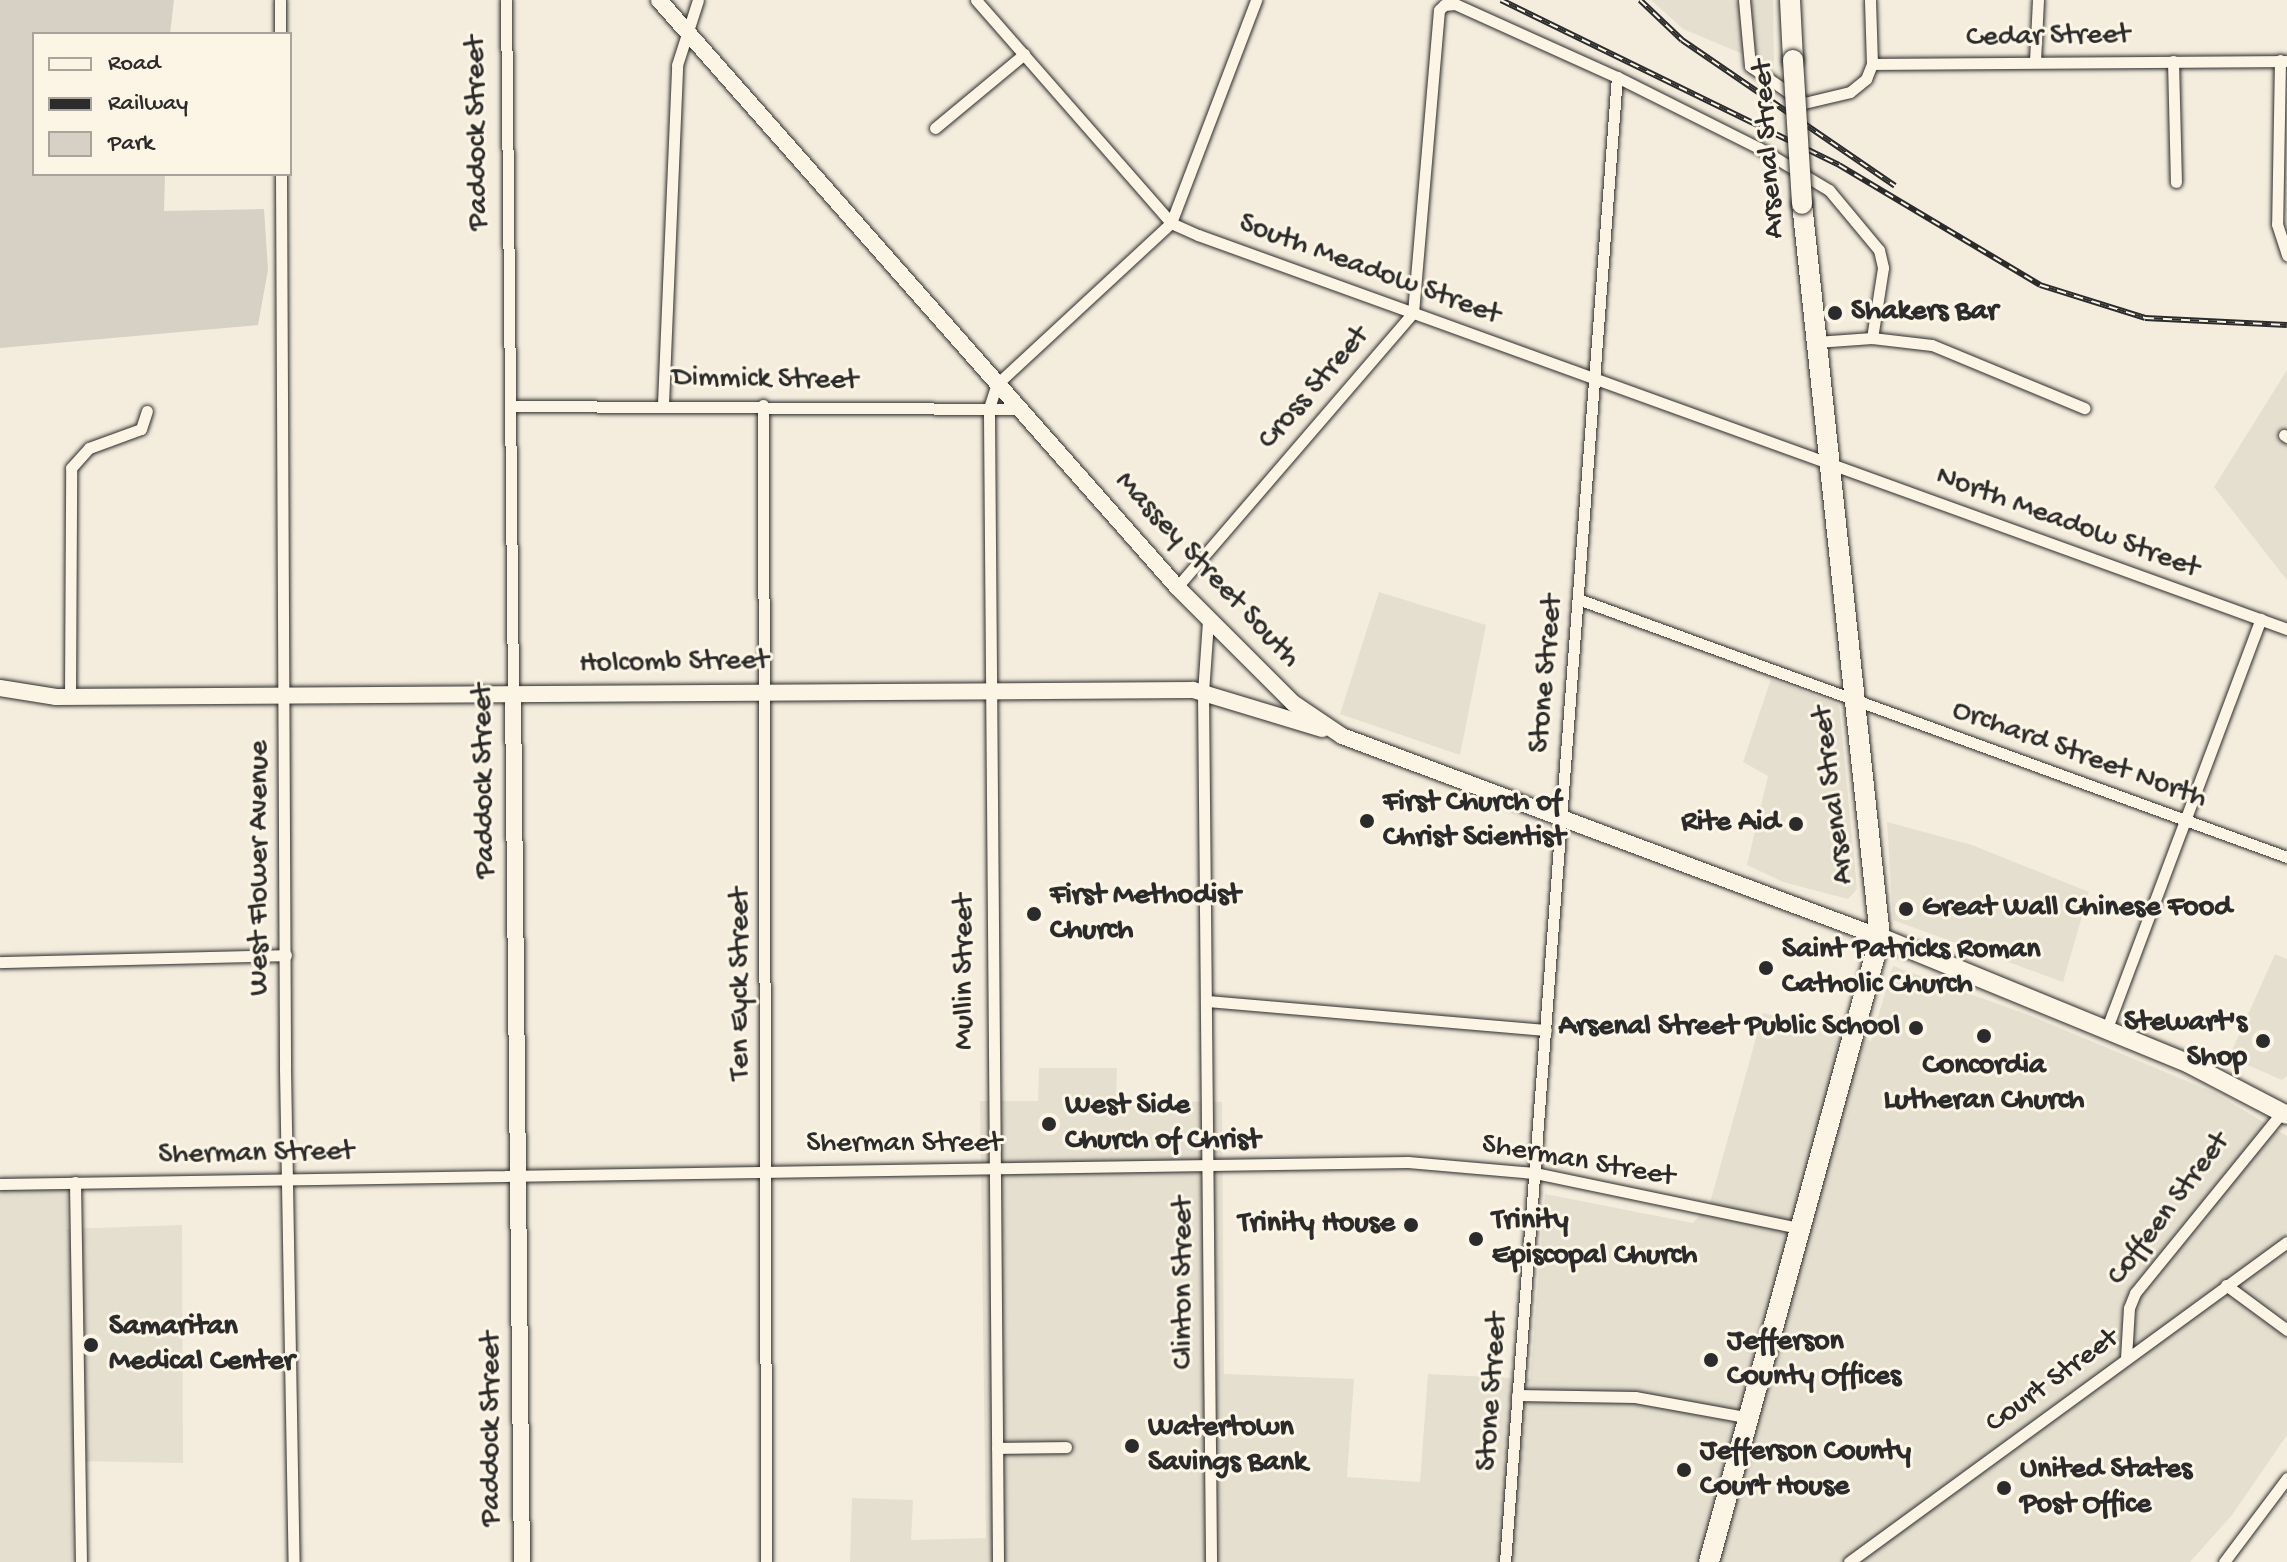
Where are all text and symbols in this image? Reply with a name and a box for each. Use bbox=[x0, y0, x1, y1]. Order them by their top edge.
street label: Cedar Street bbox=[1966, 19, 2130, 57]
legend bbox=[32, 32, 292, 176]
street label: Paddock Street bbox=[459, 35, 499, 231]
text: Road bbox=[108, 50, 160, 79]
street label: Arsenal Street bbox=[1746, 58, 1794, 240]
text: Railway bbox=[108, 90, 188, 119]
text: Park bbox=[108, 130, 154, 159]
street label: South Meadow Street bbox=[1233, 207, 1505, 335]
place label: Shakers Bar bbox=[1851, 295, 1998, 331]
marker: Shakers Bar bbox=[1826, 304, 1844, 322]
street label: Cross Street bbox=[1252, 320, 1378, 458]
street label: Dimmick Street bbox=[672, 361, 858, 401]
street label: North Meadow Street bbox=[1930, 460, 2204, 588]
street label: Massey Street South bbox=[1106, 465, 1306, 677]
street label: Stone Street bbox=[1523, 593, 1573, 755]
street label: Holcomb Street bbox=[579, 644, 769, 684]
street label: Paddock Street bbox=[466, 683, 506, 879]
street label: Orchard Street North bbox=[1947, 693, 2211, 819]
street label: Arsenal Street bbox=[1806, 704, 1864, 886]
street label: West Flower Avenue bbox=[243, 740, 279, 996]
place label: First Church of Christ Scientist bbox=[1383, 786, 1565, 856]
place label: Rite Aid bbox=[1681, 806, 1780, 842]
marker: First Church of Christ Scientist bbox=[1358, 812, 1376, 830]
marker: Rite Aid bbox=[1787, 815, 1805, 833]
place label: First Methodist Church bbox=[1050, 879, 1240, 950]
street label: Ten Eyck Street bbox=[724, 888, 760, 1080]
place label: Great Wall Chinese Food bbox=[1922, 891, 2232, 927]
street label: Mullin Street bbox=[948, 894, 984, 1050]
marker: Great Wall Chinese Food bbox=[1897, 900, 1915, 918]
marker: First Methodist Church bbox=[1025, 905, 1043, 923]
place label: Saint Patricks Roman Catholic Church bbox=[1782, 933, 2040, 1004]
marker: Saint Patricks Roman Catholic Church bbox=[1757, 959, 1775, 977]
place label: Stewart's Shop bbox=[2124, 1006, 2247, 1076]
place label: Arsenal Street Public School bbox=[1559, 1010, 1900, 1046]
marker: Arsenal Street Public School bbox=[1907, 1019, 1925, 1037]
marker: Concordia Lutheran Church bbox=[1975, 1027, 1993, 1045]
marker: Stewart's Shop bbox=[2254, 1032, 2272, 1050]
place label: Concordia Lutheran Church bbox=[1884, 1049, 2084, 1120]
place label: West Side Church of Christ bbox=[1065, 1089, 1260, 1160]
marker: West Side Church of Christ bbox=[1040, 1115, 1058, 1133]
street label: Coffeen Street bbox=[2101, 1126, 2239, 1294]
street label: Sherman Street bbox=[806, 1127, 1002, 1163]
street label: Sherman Street bbox=[1479, 1127, 1677, 1197]
street label: Sherman Street bbox=[158, 1135, 354, 1175]
street label: Clinton Street bbox=[1167, 1197, 1203, 1369]
place label: Trinity Episcopal Church bbox=[1492, 1204, 1697, 1274]
place label: Trinity House bbox=[1238, 1207, 1395, 1243]
marker: Trinity House bbox=[1402, 1216, 1420, 1234]
marker: Trinity Episcopal Church bbox=[1467, 1230, 1485, 1248]
place label: Samaritan Medical Center bbox=[109, 1310, 294, 1380]
street label: Stone Street bbox=[1471, 1312, 1517, 1472]
street label: Court Street bbox=[1979, 1322, 2127, 1442]
place label: Jefferson County Offices bbox=[1727, 1325, 1901, 1396]
street label: Paddock Street bbox=[475, 1332, 511, 1526]
marker: Samaritan Medical Center bbox=[80, 1334, 102, 1356]
marker: Jefferson County Offices bbox=[1702, 1351, 1720, 1369]
place label: Watertown Savings Bank bbox=[1148, 1411, 1307, 1482]
place label: Jefferson County Court House bbox=[1700, 1435, 1911, 1506]
marker: Watertown Savings Bank bbox=[1123, 1437, 1141, 1455]
place label: United States Post Office bbox=[2020, 1453, 2192, 1524]
marker: Jefferson County Court House bbox=[1675, 1461, 1693, 1479]
marker: United States Post Office bbox=[1995, 1479, 2013, 1497]

